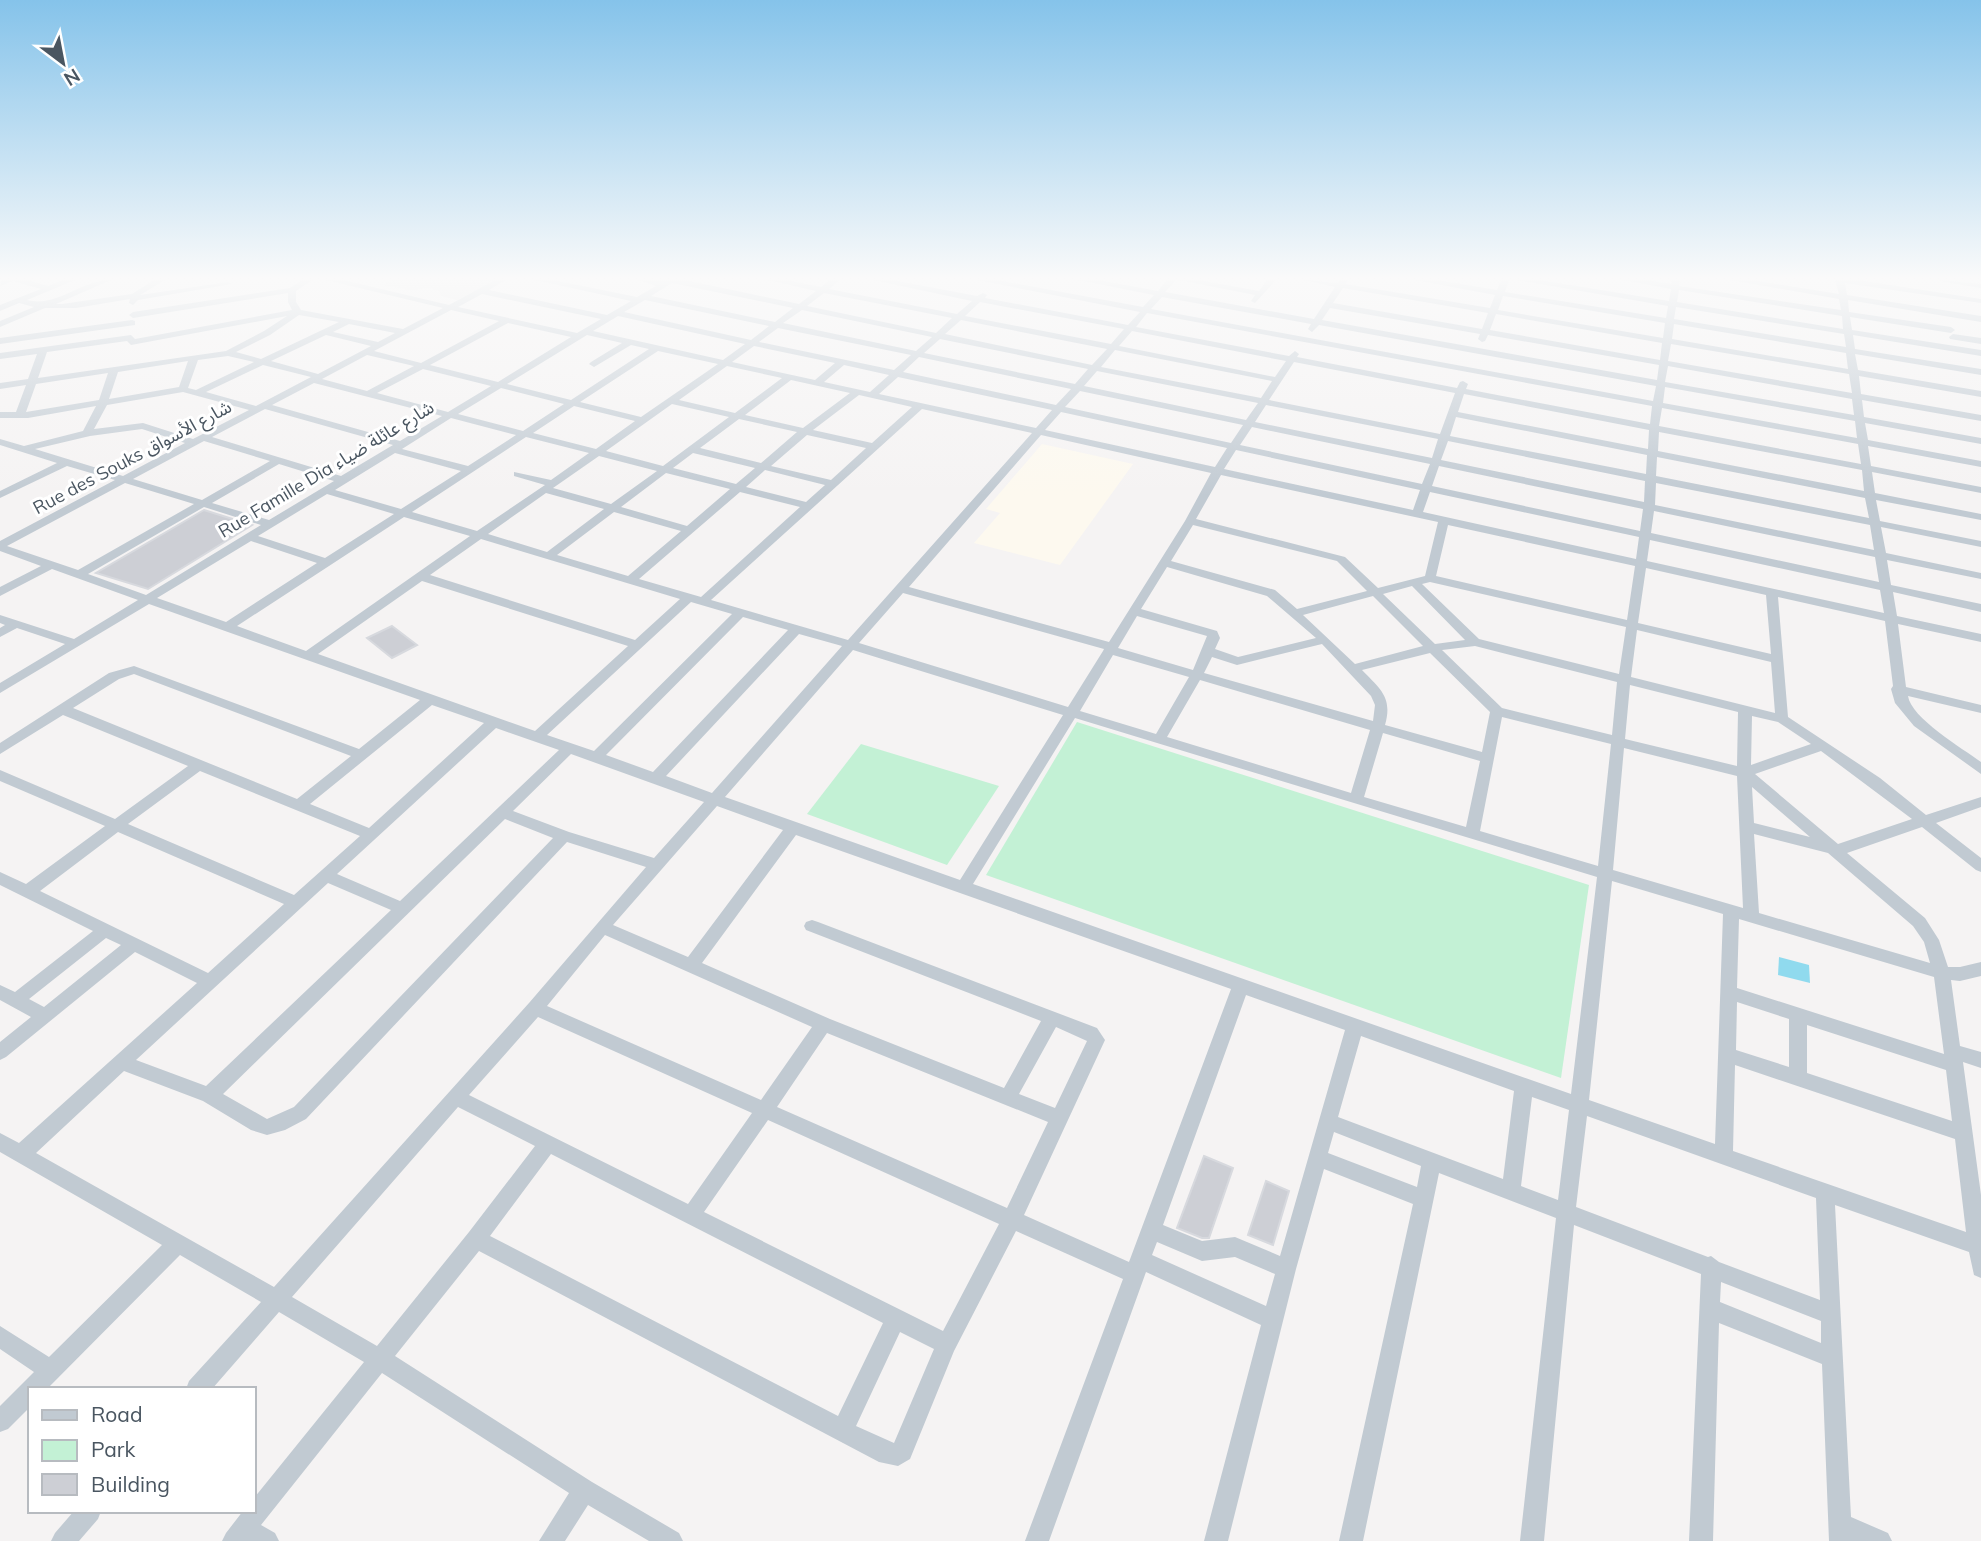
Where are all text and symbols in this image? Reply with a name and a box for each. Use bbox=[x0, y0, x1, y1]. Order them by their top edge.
north arrow bbox=[28, 28, 98, 98]
text: N bbox=[60, 63, 84, 91]
street label: Rue des Souks شارع الأسواق bbox=[29, 395, 237, 522]
street label: Rue Famille Dia شارع عائلة ضياء bbox=[214, 395, 440, 545]
legend bbox=[28, 1387, 256, 1513]
text: Road bbox=[91, 1401, 142, 1427]
text: Park bbox=[91, 1436, 135, 1462]
text: Building bbox=[91, 1471, 170, 1497]

